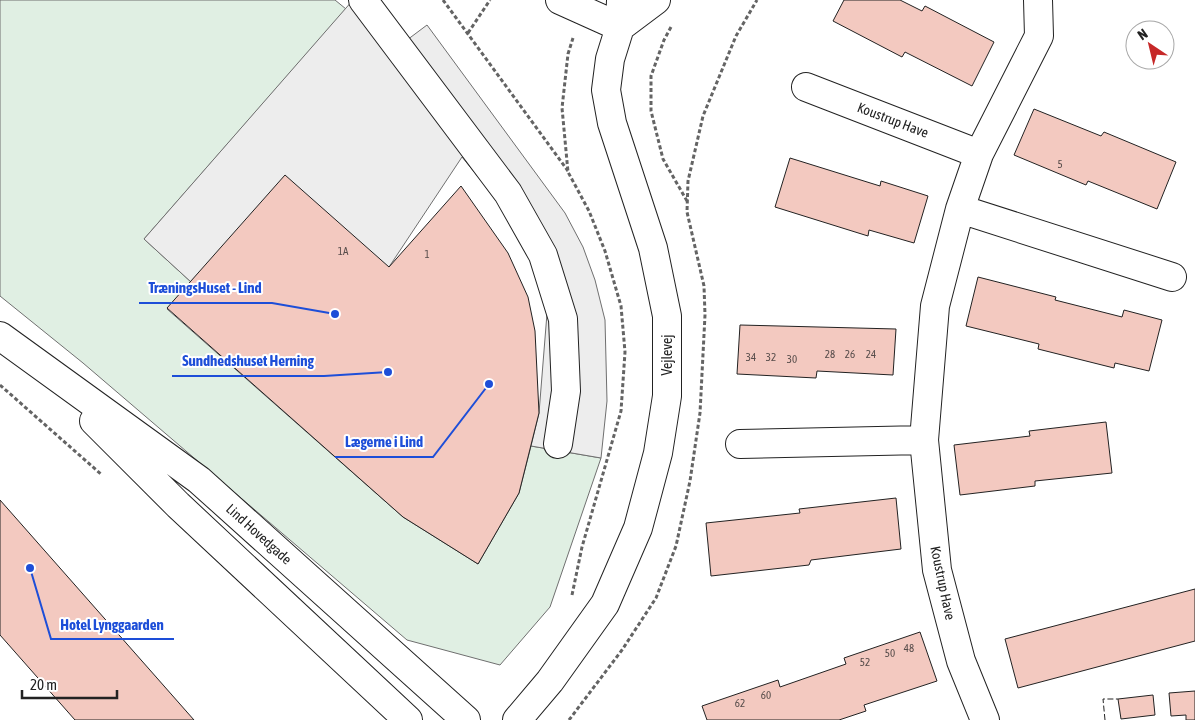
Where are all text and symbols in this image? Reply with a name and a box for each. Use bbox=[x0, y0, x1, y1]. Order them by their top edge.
north arrow bbox=[1125, 20, 1175, 70]
text: N bbox=[1135, 25, 1151, 43]
street label: Koustrup Have bbox=[855, 99, 931, 141]
house number: 5 bbox=[1057, 158, 1063, 170]
house number: 1A bbox=[338, 245, 349, 257]
house number: 1 bbox=[424, 248, 430, 260]
callout: TræningsHuset - Lind bbox=[139, 273, 272, 303]
text: TræningsHuset - Lind bbox=[148, 279, 262, 296]
street label: Vejlevej bbox=[659, 334, 675, 376]
callout: Sundhedshuset Herning bbox=[172, 346, 324, 376]
house number: 28 bbox=[825, 348, 835, 360]
house number: 26 bbox=[845, 348, 855, 360]
house number: 24 bbox=[866, 348, 876, 360]
house number: 34 bbox=[746, 351, 756, 363]
house number: 32 bbox=[766, 351, 776, 363]
text: Sundhedshuset Herning bbox=[182, 352, 314, 369]
house number: 30 bbox=[787, 353, 797, 365]
callout: Lægerne i Lind bbox=[335, 427, 433, 457]
text: Lægerne i Lind bbox=[345, 433, 423, 450]
street label: Lind Hovedgade bbox=[223, 501, 295, 567]
street label: Koustrup Have bbox=[927, 545, 959, 621]
callout: Hotel Lynggaarden bbox=[51, 609, 174, 639]
text: Hotel Lynggaarden bbox=[60, 616, 164, 633]
house number: 48 bbox=[904, 642, 914, 654]
house number: 50 bbox=[885, 647, 895, 659]
house number: 52 bbox=[860, 656, 870, 668]
scale bar bbox=[22, 668, 118, 700]
text: 20 m bbox=[30, 676, 57, 693]
house number: 60 bbox=[761, 689, 771, 701]
house number: 62 bbox=[735, 697, 745, 709]

